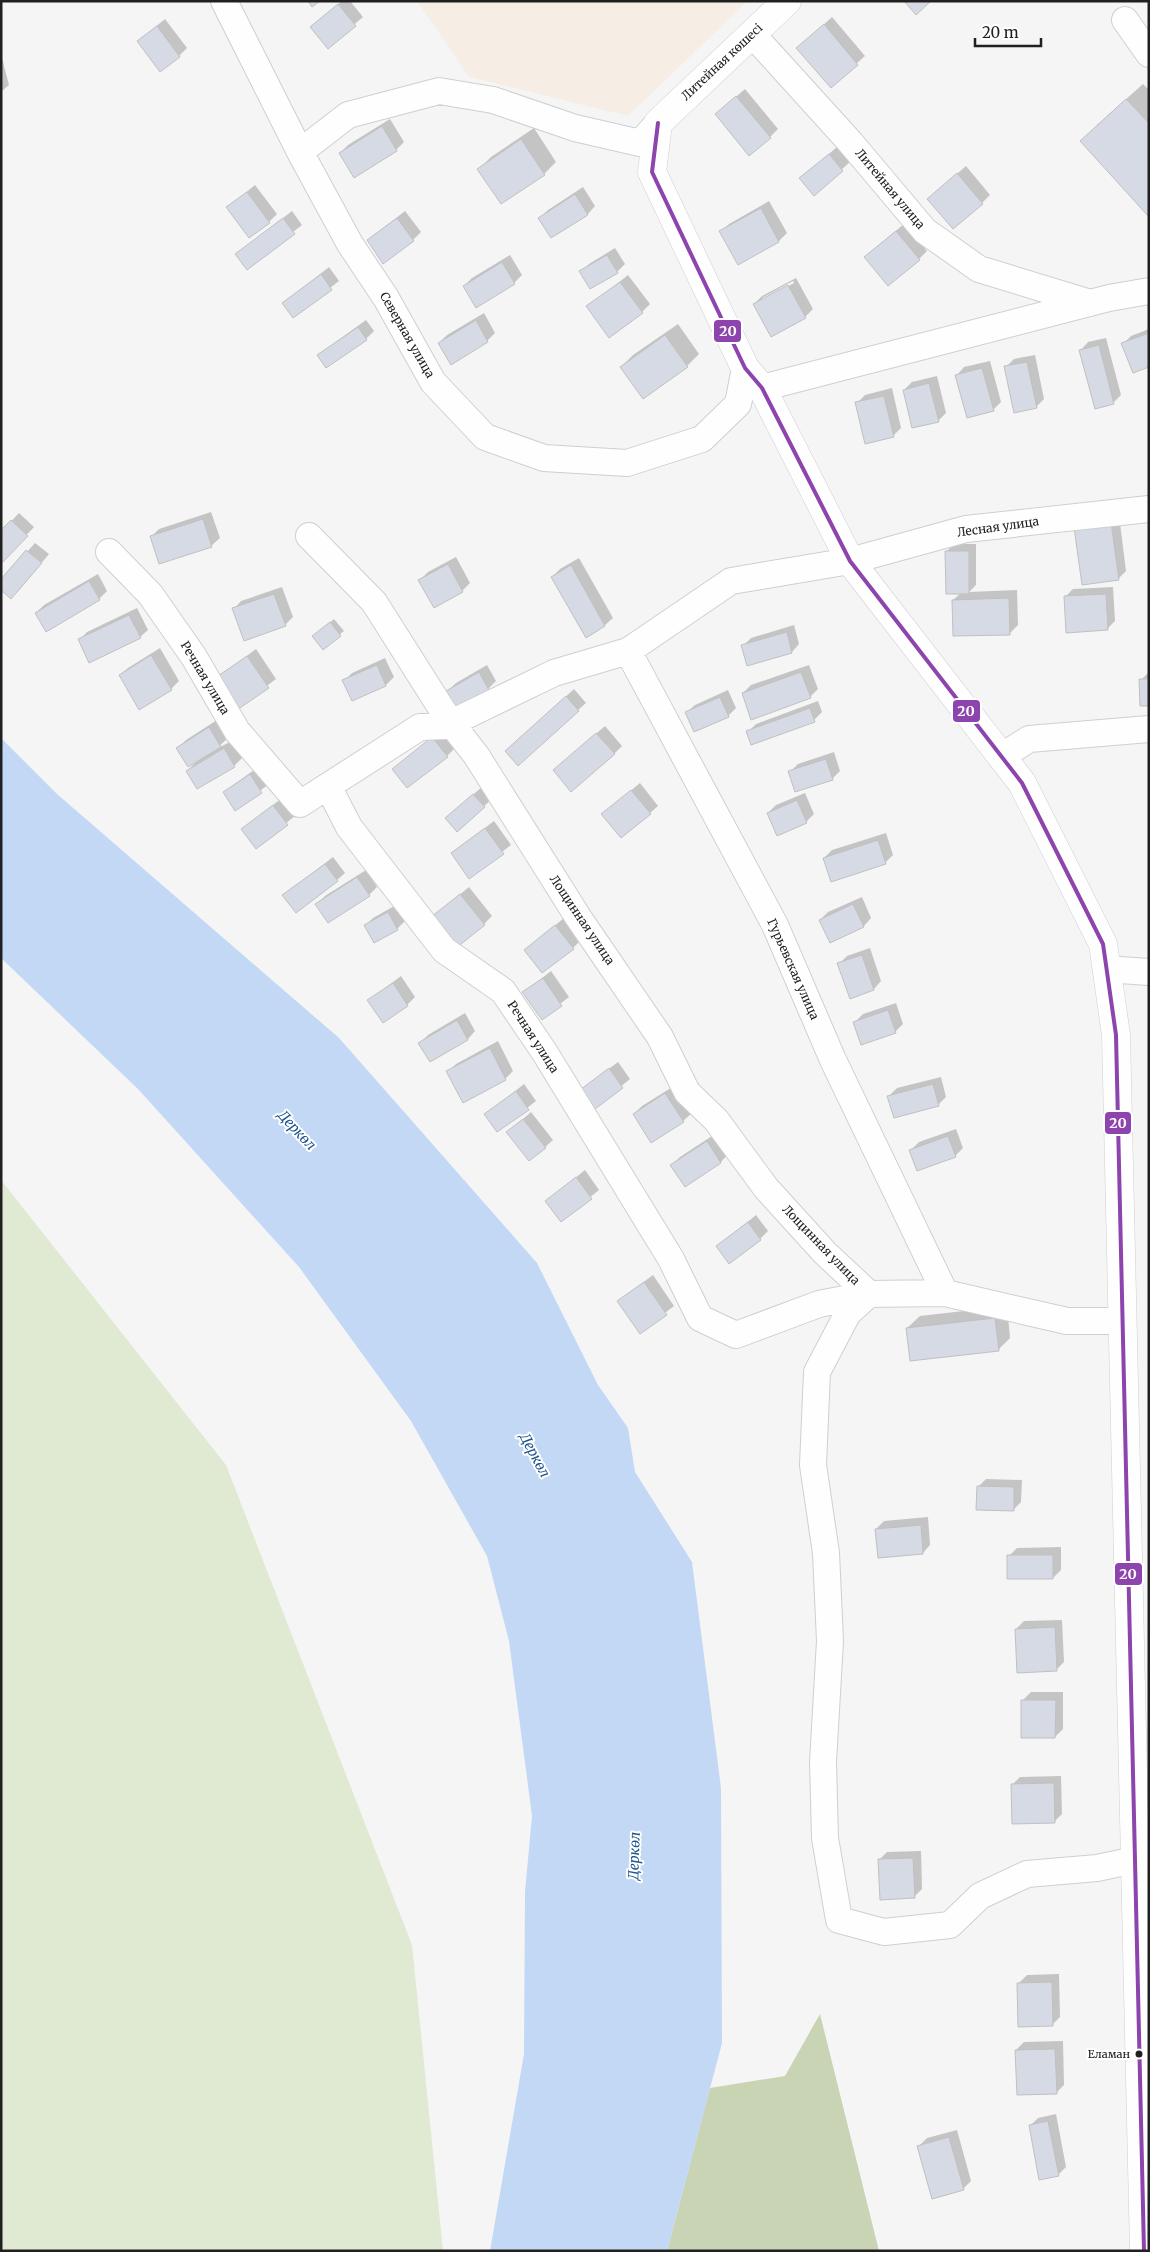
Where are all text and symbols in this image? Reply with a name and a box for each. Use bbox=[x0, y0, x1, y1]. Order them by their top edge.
scale bar bbox=[975, 15, 1041, 47]
street label: Литейная көшесі bbox=[678, 20, 765, 103]
text: 20 m bbox=[982, 23, 1019, 42]
street label: Литейная улица bbox=[852, 146, 929, 232]
street label: Северная улица bbox=[377, 289, 438, 381]
line badge: 20 bbox=[713, 319, 742, 343]
text: 20 bbox=[719, 322, 737, 340]
street label: Лесная улица bbox=[956, 513, 1040, 540]
street label: Речная улица bbox=[178, 638, 234, 718]
line badge: 20 bbox=[952, 699, 981, 723]
text: 20 bbox=[957, 702, 975, 720]
street label: Лощинная улица bbox=[547, 872, 618, 968]
street label: Гурьевская улица bbox=[764, 916, 823, 1022]
street label: Речная улица bbox=[505, 998, 563, 1076]
water label: Деркөл bbox=[273, 1106, 320, 1154]
line badge: 20 bbox=[1104, 1111, 1132, 1135]
text: 20 bbox=[1109, 1114, 1127, 1132]
street label: Лощинная улица bbox=[779, 1202, 864, 1288]
water label: Деркөл bbox=[515, 1429, 554, 1480]
line badge: 20 bbox=[1114, 1562, 1143, 1586]
text: 20 bbox=[1119, 1565, 1137, 1583]
water label: Деркөл bbox=[624, 1832, 644, 1881]
place label: Еламан bbox=[1088, 2047, 1130, 2061]
marker: Еламан bbox=[1134, 2049, 1144, 2059]

